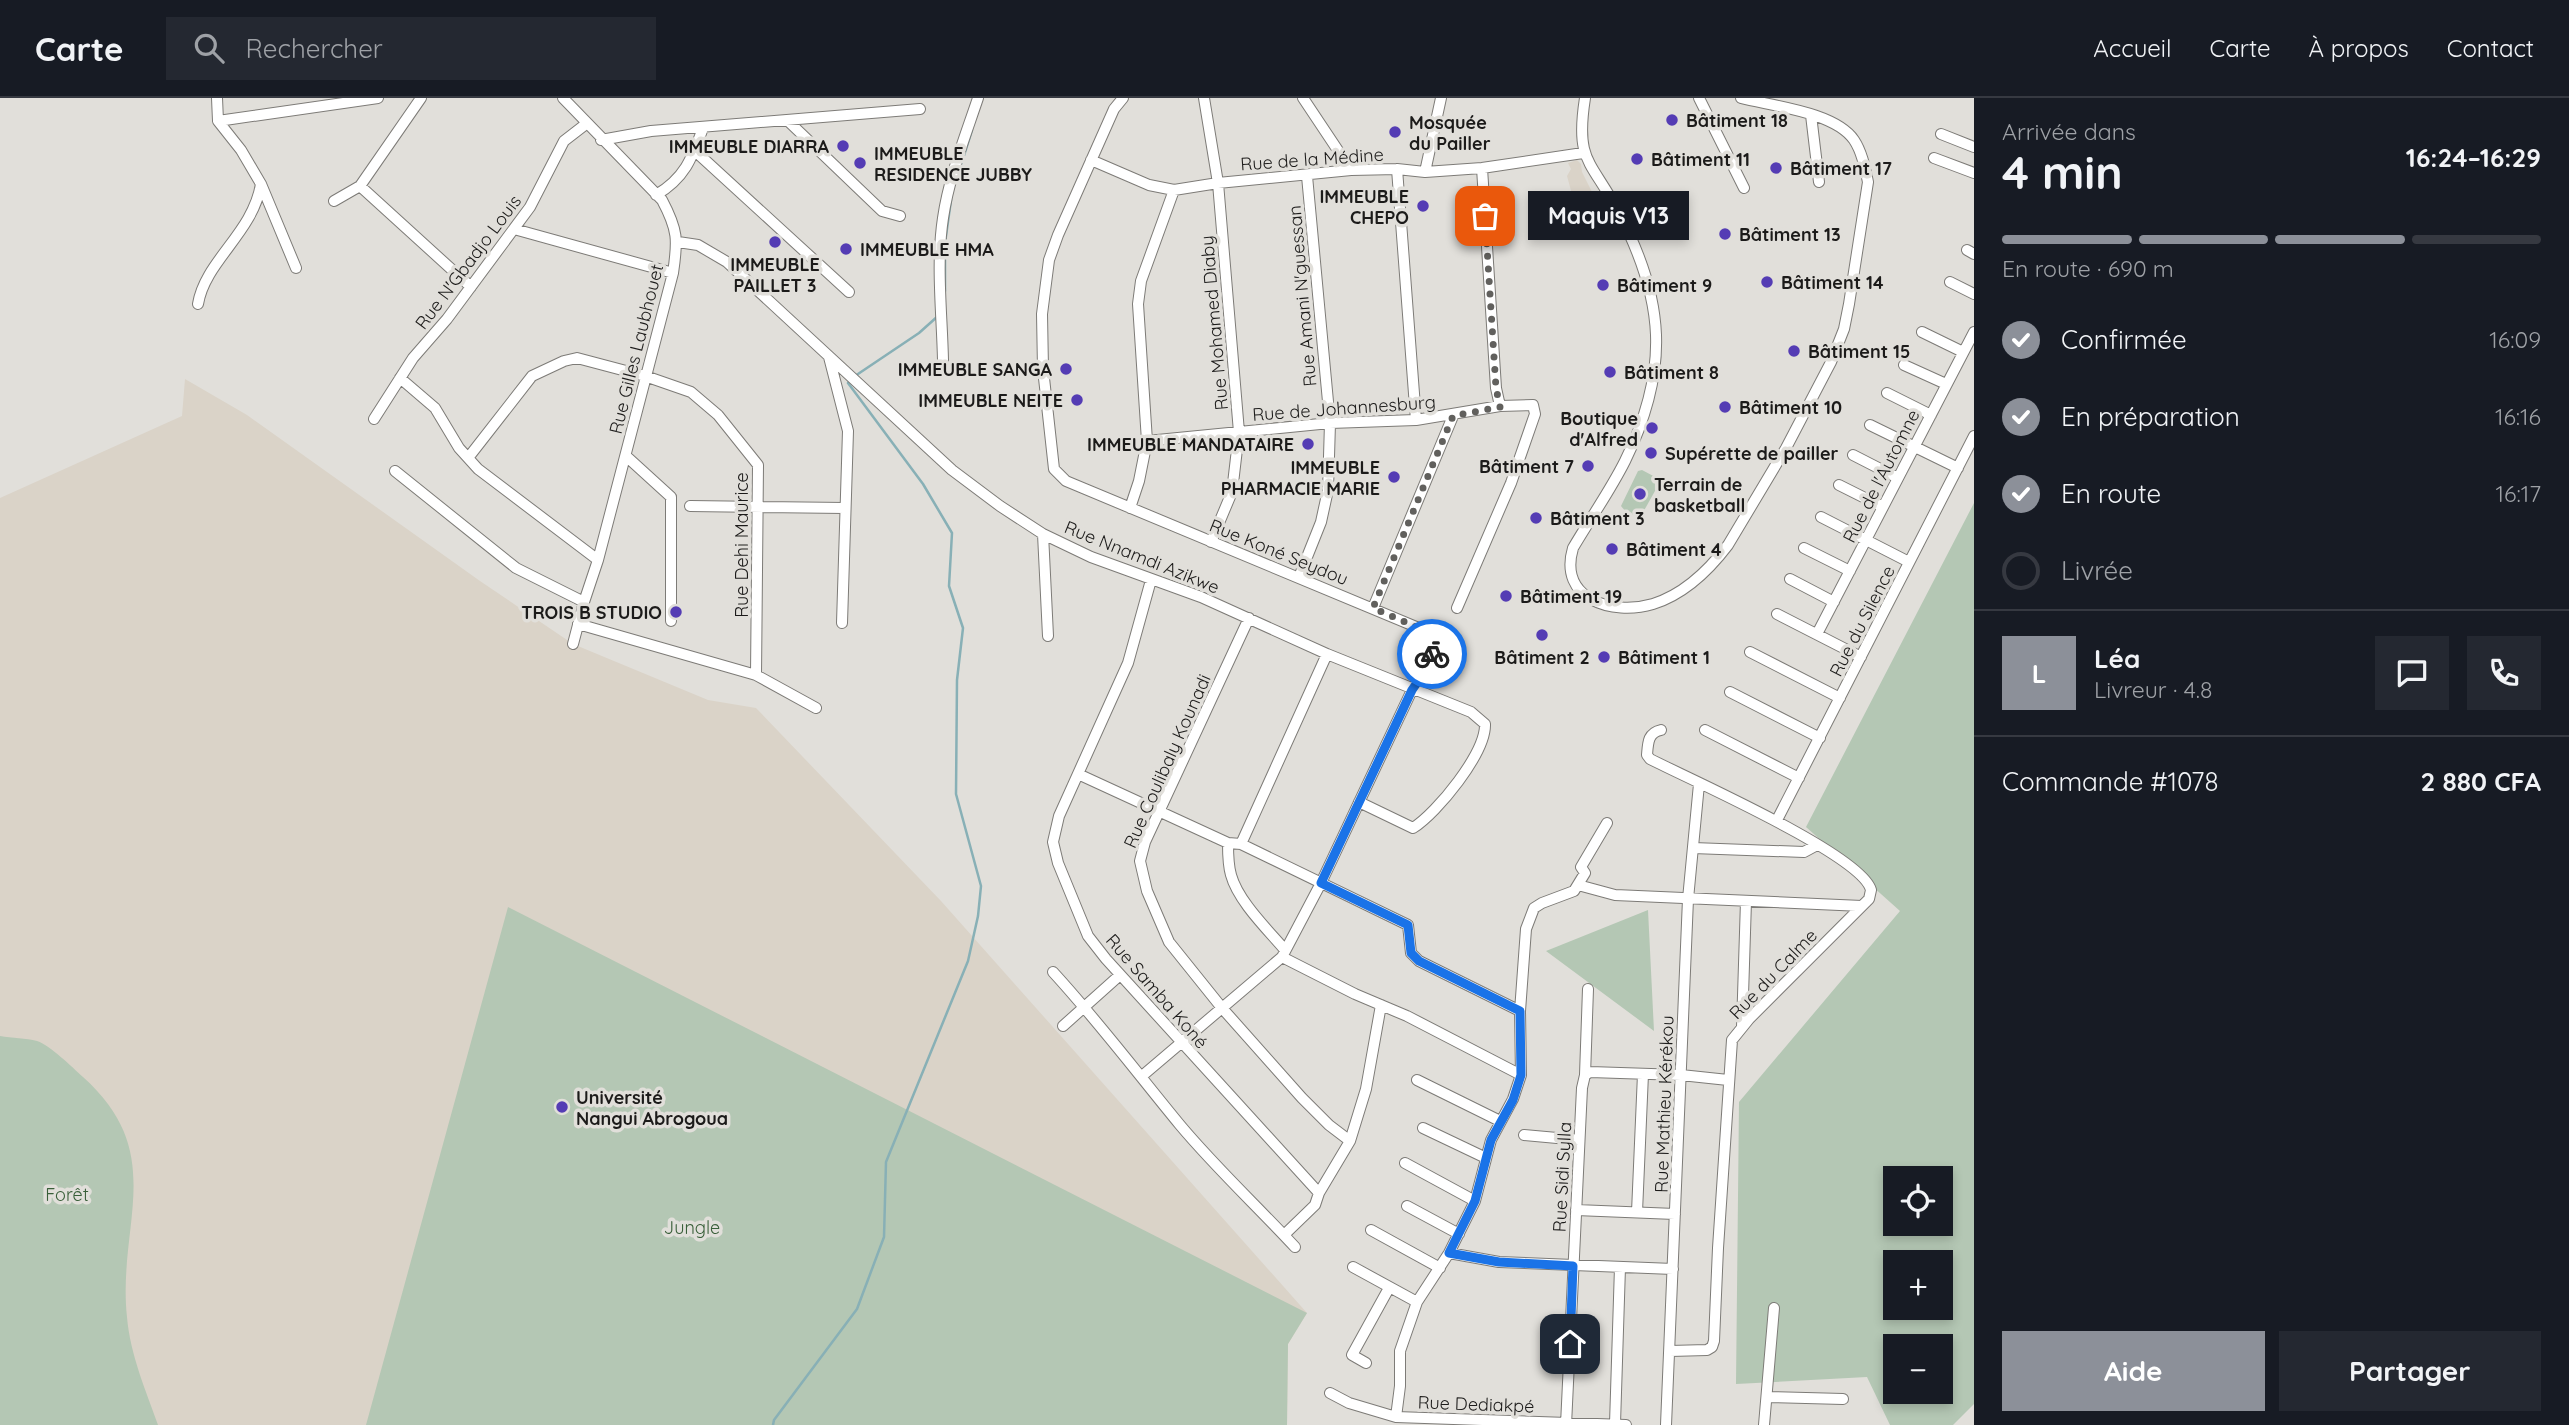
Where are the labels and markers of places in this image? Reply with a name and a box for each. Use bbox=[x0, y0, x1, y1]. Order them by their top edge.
place label: Bâtiment 18 bbox=[1686, 109, 1788, 132]
place label: Mosquée du Pailler bbox=[1409, 111, 1491, 155]
marker: Bâtiment 18 bbox=[1664, 112, 1680, 128]
marker: Mosquée du Pailler bbox=[1387, 124, 1403, 140]
place label: IMMEUBLE DIARRA bbox=[669, 135, 829, 158]
marker: IMMEUBLE DIARRA bbox=[835, 138, 851, 154]
place label: IMMEUBLE RESIDENCE JUBBY bbox=[874, 142, 1032, 186]
place label: Bâtiment 11 bbox=[1651, 148, 1750, 171]
marker: Bâtiment 11 bbox=[1629, 151, 1645, 167]
marker: IMMEUBLE RESIDENCE JUBBY bbox=[852, 155, 868, 171]
place label: Bâtiment 17 bbox=[1790, 157, 1892, 180]
marker: Bâtiment 17 bbox=[1768, 160, 1784, 176]
place label: IMMEUBLE CHEPO bbox=[1319, 185, 1409, 229]
pin bbox=[1455, 186, 1515, 246]
callout: Maquis V13 bbox=[1527, 192, 1688, 240]
marker: IMMEUBLE CHEPO bbox=[1415, 198, 1431, 214]
place label: Bâtiment 13 bbox=[1739, 223, 1841, 246]
marker: Bâtiment 13 bbox=[1717, 226, 1733, 242]
marker: IMMEUBLE PAILLET 3 bbox=[767, 234, 783, 250]
place label: IMMEUBLE HMA bbox=[860, 238, 994, 261]
marker: IMMEUBLE HMA bbox=[838, 241, 854, 257]
place label: IMMEUBLE PAILLET 3 bbox=[730, 253, 820, 297]
place label: Bâtiment 14 bbox=[1781, 271, 1884, 294]
place label: Bâtiment 9 bbox=[1617, 274, 1712, 297]
marker: Bâtiment 14 bbox=[1759, 274, 1775, 290]
marker: Bâtiment 9 bbox=[1595, 277, 1611, 293]
place label: Bâtiment 15 bbox=[1808, 340, 1910, 363]
marker: Bâtiment 15 bbox=[1786, 343, 1802, 359]
place label: IMMEUBLE SANGA bbox=[898, 358, 1052, 381]
marker: IMMEUBLE SANGA bbox=[1058, 361, 1074, 377]
place label: Bâtiment 8 bbox=[1624, 361, 1719, 384]
marker: Bâtiment 8 bbox=[1602, 364, 1618, 380]
place label: IMMEUBLE NEITE bbox=[918, 389, 1063, 412]
marker: IMMEUBLE NEITE bbox=[1069, 392, 1085, 408]
place label: Bâtiment 10 bbox=[1739, 396, 1842, 419]
marker: Bâtiment 10 bbox=[1717, 399, 1733, 415]
place label: Boutique d'Alfred bbox=[1560, 407, 1638, 451]
marker: Boutique d'Alfred bbox=[1644, 420, 1660, 436]
place label: IMMEUBLE MANDATAIRE bbox=[1087, 433, 1294, 456]
marker: IMMEUBLE MANDATAIRE bbox=[1300, 436, 1316, 452]
place label: Supérette de pailler bbox=[1665, 442, 1839, 465]
marker: Supérette de pailler bbox=[1643, 445, 1659, 461]
place label: Bâtiment 7 bbox=[1479, 455, 1574, 478]
place label: IMMEUBLE PHARMACIE MARIE bbox=[1221, 456, 1380, 500]
marker: Bâtiment 7 bbox=[1580, 458, 1596, 474]
marker: IMMEUBLE PHARMACIE MARIE bbox=[1386, 469, 1402, 485]
place label: Terrain de basketball bbox=[1654, 473, 1745, 517]
marker: Terrain de basketball bbox=[1632, 486, 1648, 502]
place label: Bâtiment 3 bbox=[1550, 507, 1645, 530]
marker: Bâtiment 3 bbox=[1528, 510, 1544, 526]
place label: Bâtiment 4 bbox=[1626, 538, 1722, 561]
marker: Bâtiment 4 bbox=[1604, 541, 1620, 557]
place label: Bâtiment 19 bbox=[1520, 585, 1622, 608]
marker: Bâtiment 19 bbox=[1498, 588, 1514, 604]
place label: TROIS B STUDIO bbox=[521, 601, 662, 624]
marker: TROIS B STUDIO bbox=[668, 604, 684, 620]
marker: Bâtiment 2 bbox=[1534, 627, 1550, 643]
place label: Bâtiment 2 bbox=[1494, 646, 1590, 669]
place label: Bâtiment 1 bbox=[1618, 646, 1710, 669]
marker: Bâtiment 1 bbox=[1596, 649, 1612, 665]
place label: Université Nangui Abrogoua bbox=[576, 1086, 728, 1130]
marker: Université Nangui Abrogoua bbox=[554, 1099, 570, 1115]
pin bbox=[1540, 1314, 1600, 1374]

